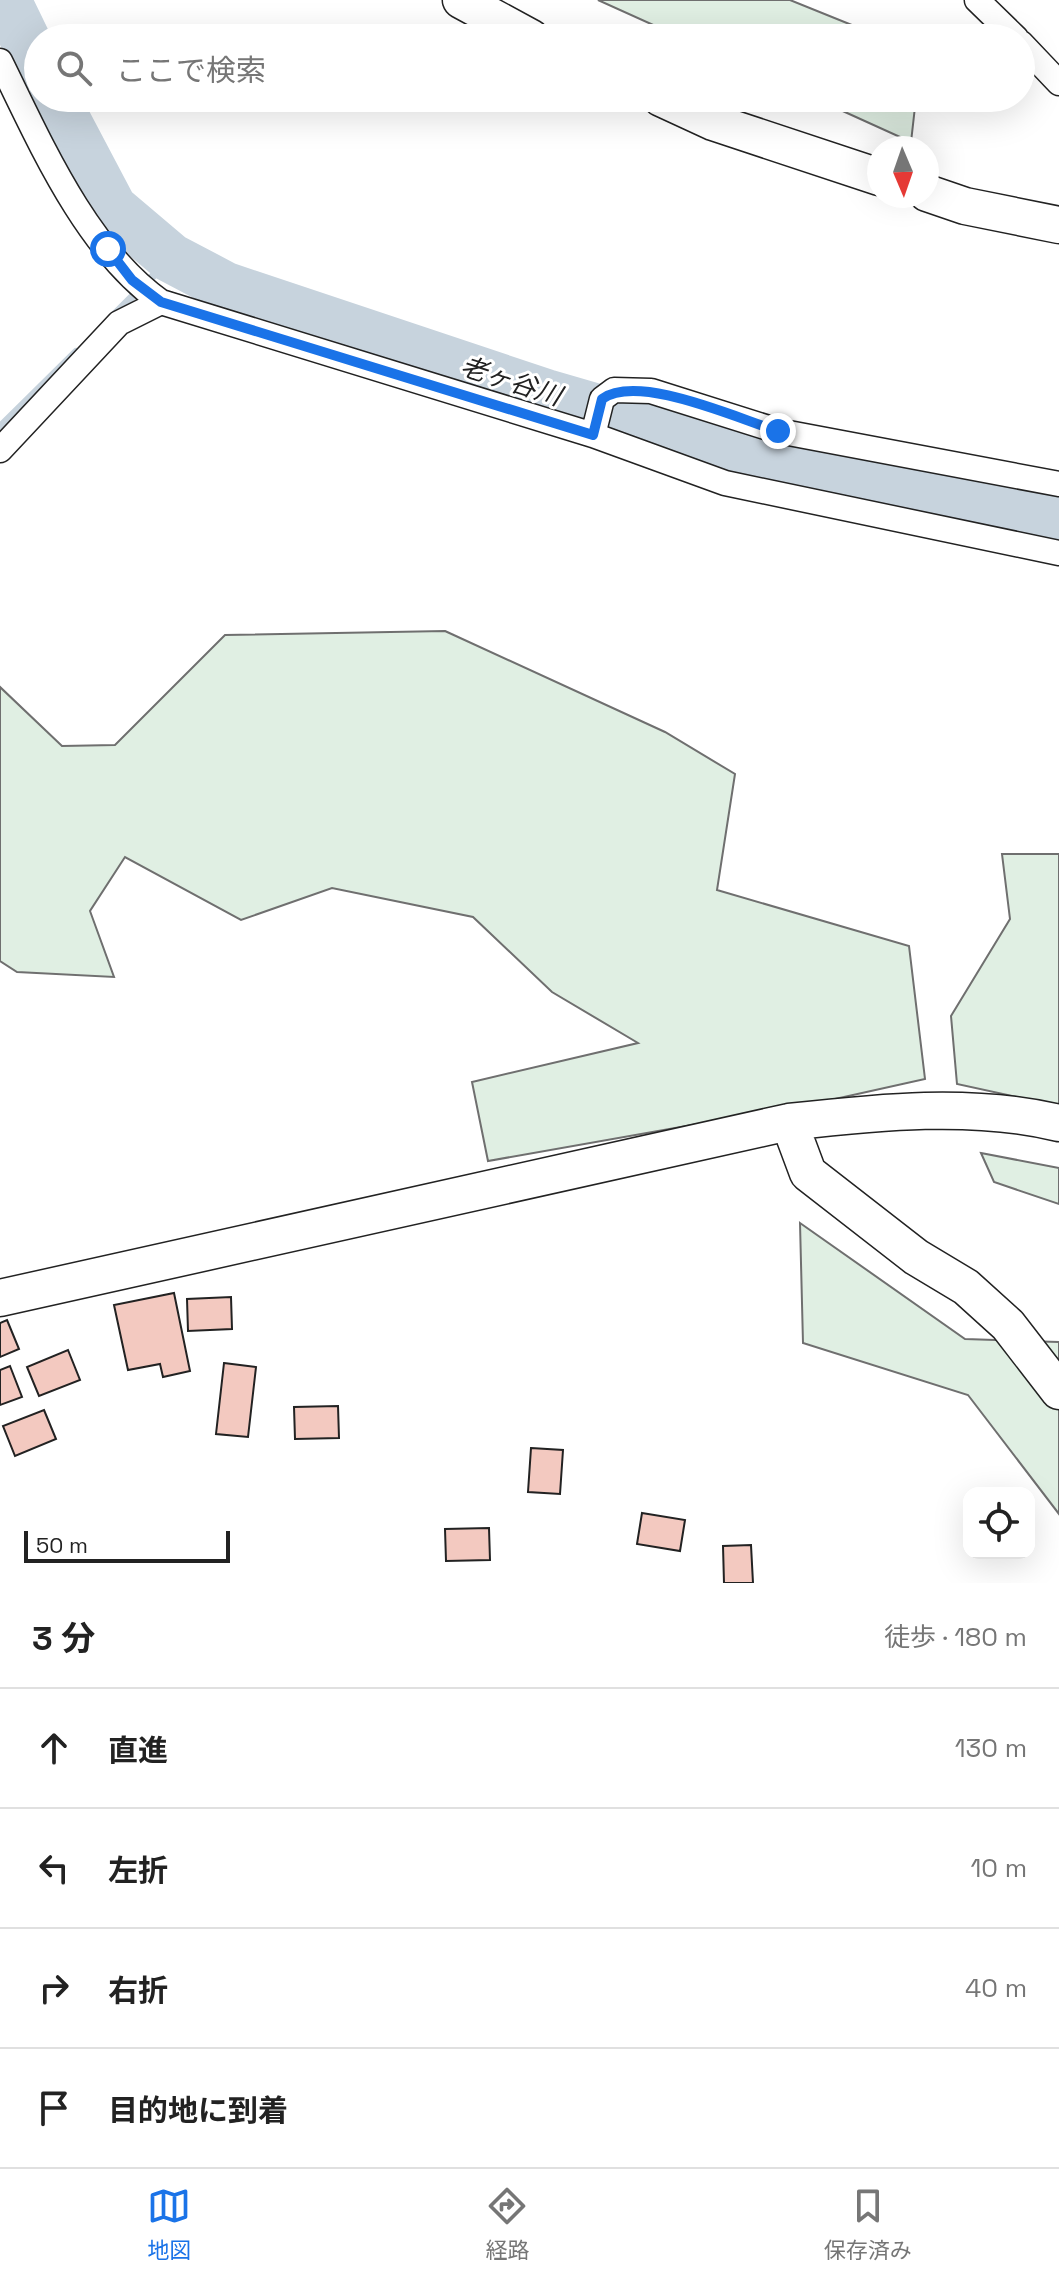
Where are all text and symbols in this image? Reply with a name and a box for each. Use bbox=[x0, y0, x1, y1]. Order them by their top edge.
search box bbox=[24, 24, 1035, 112]
icon: search bbox=[52, 46, 96, 90]
text: ここで検索 bbox=[116, 51, 266, 90]
north arrow bbox=[867, 136, 939, 208]
route start bbox=[90, 231, 126, 267]
water label: 老ヶ谷川 bbox=[456, 349, 569, 414]
route end bbox=[760, 413, 796, 449]
map controls bbox=[963, 1487, 1035, 1559]
button: locate bbox=[963, 1487, 1035, 1559]
scale bar bbox=[24, 1527, 230, 1563]
text: 50 m bbox=[36, 1531, 88, 1559]
text: 3 分 bbox=[32, 1617, 95, 1660]
text: 徒歩 · 180 m bbox=[884, 1620, 1027, 1654]
icon: ahead bbox=[32, 1726, 76, 1770]
text: 直進 bbox=[108, 1731, 168, 1770]
text: 130 m bbox=[955, 1731, 1027, 1765]
icon: left bbox=[32, 1846, 76, 1890]
text: 左折 bbox=[108, 1851, 168, 1890]
text: 10 m bbox=[970, 1851, 1027, 1885]
icon: right bbox=[32, 1966, 76, 2010]
text: 右折 bbox=[108, 1971, 168, 2010]
text: 40 m bbox=[965, 1971, 1027, 2005]
icon: arrive bbox=[32, 2086, 76, 2130]
text: 目的地に到着 bbox=[108, 2091, 288, 2130]
tab: 地図 bbox=[147, 2184, 191, 2264]
tab: 経路 bbox=[485, 2184, 530, 2264]
tab: 保存済み bbox=[824, 2184, 912, 2264]

